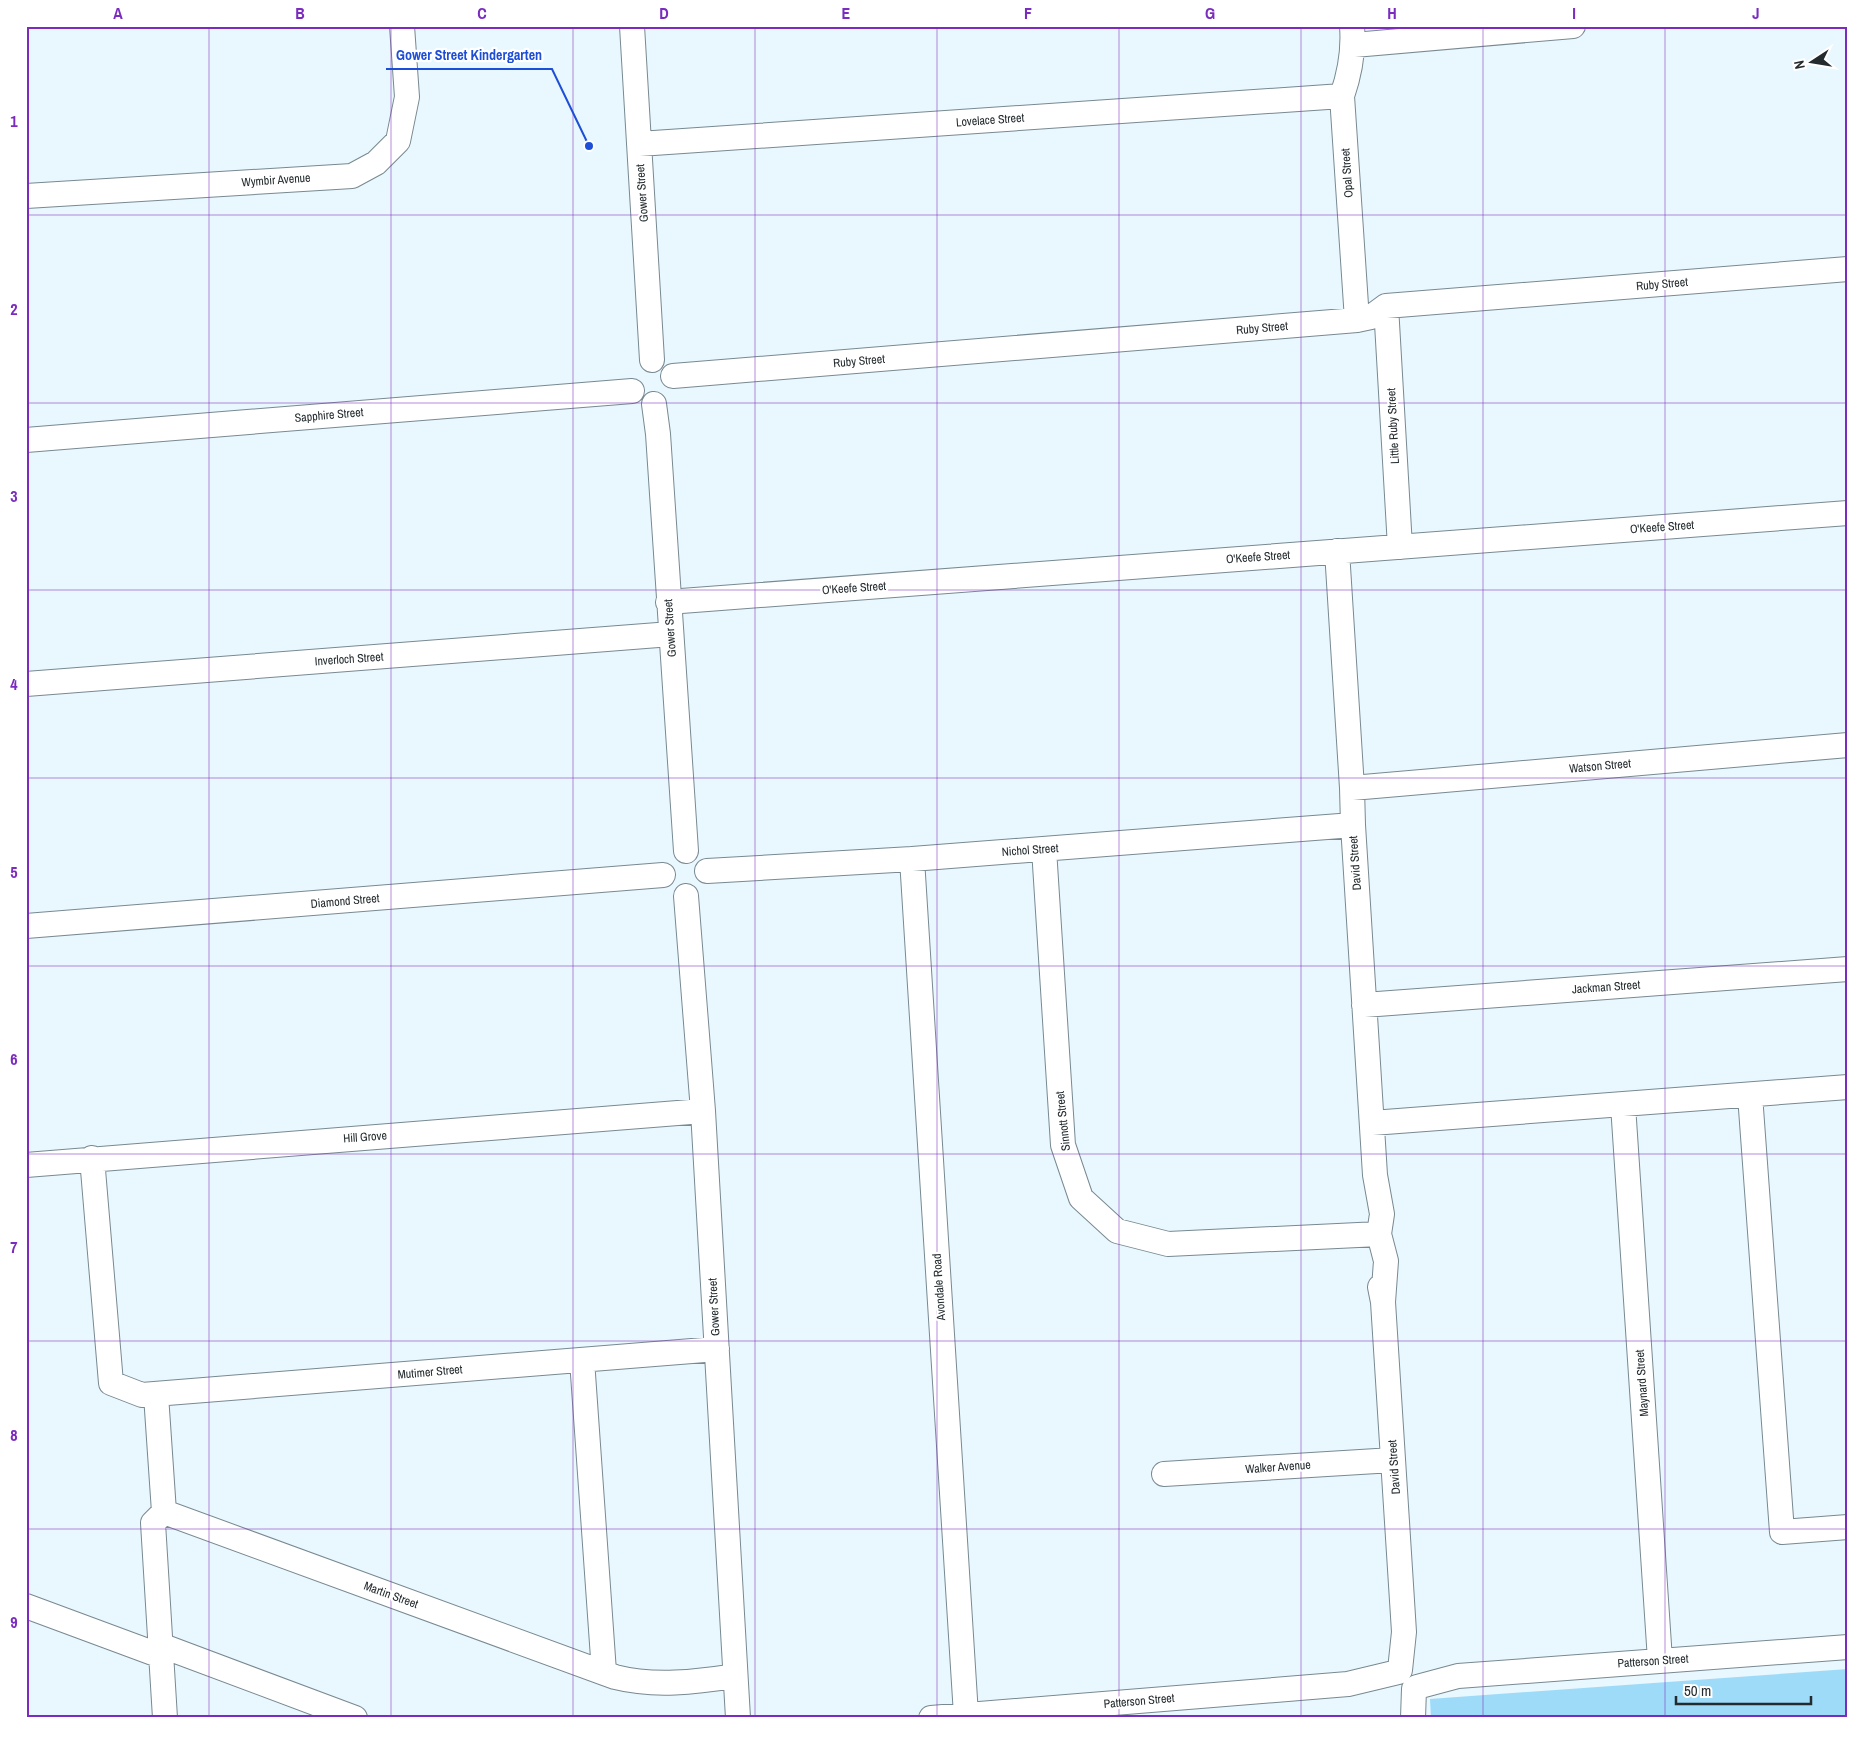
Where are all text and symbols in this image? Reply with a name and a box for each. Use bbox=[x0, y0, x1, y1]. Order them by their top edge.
text: A bbox=[113, 2, 123, 24]
text: B bbox=[295, 2, 305, 24]
text: C bbox=[477, 2, 487, 24]
text: D bbox=[659, 2, 669, 24]
text: E bbox=[842, 2, 851, 24]
text: F bbox=[1024, 2, 1032, 24]
text: G bbox=[1205, 2, 1215, 24]
text: H bbox=[1387, 2, 1397, 24]
text: I bbox=[1572, 2, 1576, 24]
text: J bbox=[1752, 2, 1760, 24]
north arrow bbox=[1786, 38, 1836, 88]
callout: Gower Street Kindergarten bbox=[386, 40, 552, 69]
text: Gower Street Kindergarten bbox=[396, 46, 542, 64]
text: N bbox=[1790, 59, 1809, 71]
text: 1 bbox=[10, 110, 18, 132]
street label: Lovelace Street bbox=[955, 110, 1025, 130]
street label: Opal Street bbox=[1337, 147, 1357, 198]
street label: Gower Street bbox=[632, 163, 652, 222]
street label: Wymbir Avenue bbox=[241, 170, 311, 190]
street label: Ruby Street bbox=[1635, 274, 1689, 294]
text: 2 bbox=[10, 298, 18, 320]
street label: Ruby Street bbox=[1235, 318, 1289, 338]
street label: Ruby Street bbox=[832, 351, 886, 371]
street label: Little Ruby Street bbox=[1383, 387, 1403, 464]
street label: Sapphire Street bbox=[294, 404, 364, 426]
text: 3 bbox=[10, 485, 18, 507]
street label: O'Keefe Street bbox=[1629, 517, 1695, 537]
street label: O'Keefe Street bbox=[1225, 547, 1291, 567]
street label: O'Keefe Street bbox=[821, 578, 887, 598]
street label: Gower Street bbox=[660, 598, 680, 657]
street label: Inverloch Street bbox=[314, 649, 384, 669]
text: 4 bbox=[10, 673, 18, 695]
street label: Watson Street bbox=[1568, 755, 1632, 777]
street label: David Street bbox=[1345, 835, 1365, 891]
street label: Nichol Street bbox=[1001, 840, 1059, 860]
text: 5 bbox=[10, 861, 18, 883]
street label: Diamond Street bbox=[310, 890, 380, 912]
street label: Jackman Street bbox=[1571, 977, 1641, 997]
text: 6 bbox=[10, 1048, 18, 1070]
street label: Sinnott Street bbox=[1052, 1090, 1074, 1152]
street label: Hill Grove bbox=[343, 1127, 387, 1147]
text: 7 bbox=[10, 1236, 18, 1258]
street label: Avondale Road bbox=[929, 1253, 949, 1322]
street label: Gower Street bbox=[704, 1277, 724, 1336]
street label: Maynard Street bbox=[1632, 1349, 1652, 1417]
street label: Mutimer Street bbox=[397, 1361, 463, 1383]
text: 8 bbox=[10, 1424, 18, 1446]
street label: David Street bbox=[1384, 1439, 1404, 1495]
street label: Walker Avenue bbox=[1245, 1457, 1311, 1477]
street label: Martin Street bbox=[362, 1578, 421, 1612]
text: 9 bbox=[10, 1611, 18, 1633]
street label: Patterson Street bbox=[1617, 1651, 1689, 1671]
scale bar bbox=[1676, 1674, 1812, 1706]
text: 50 m bbox=[1684, 1680, 1711, 1701]
street label: Patterson Street bbox=[1103, 1690, 1175, 1712]

